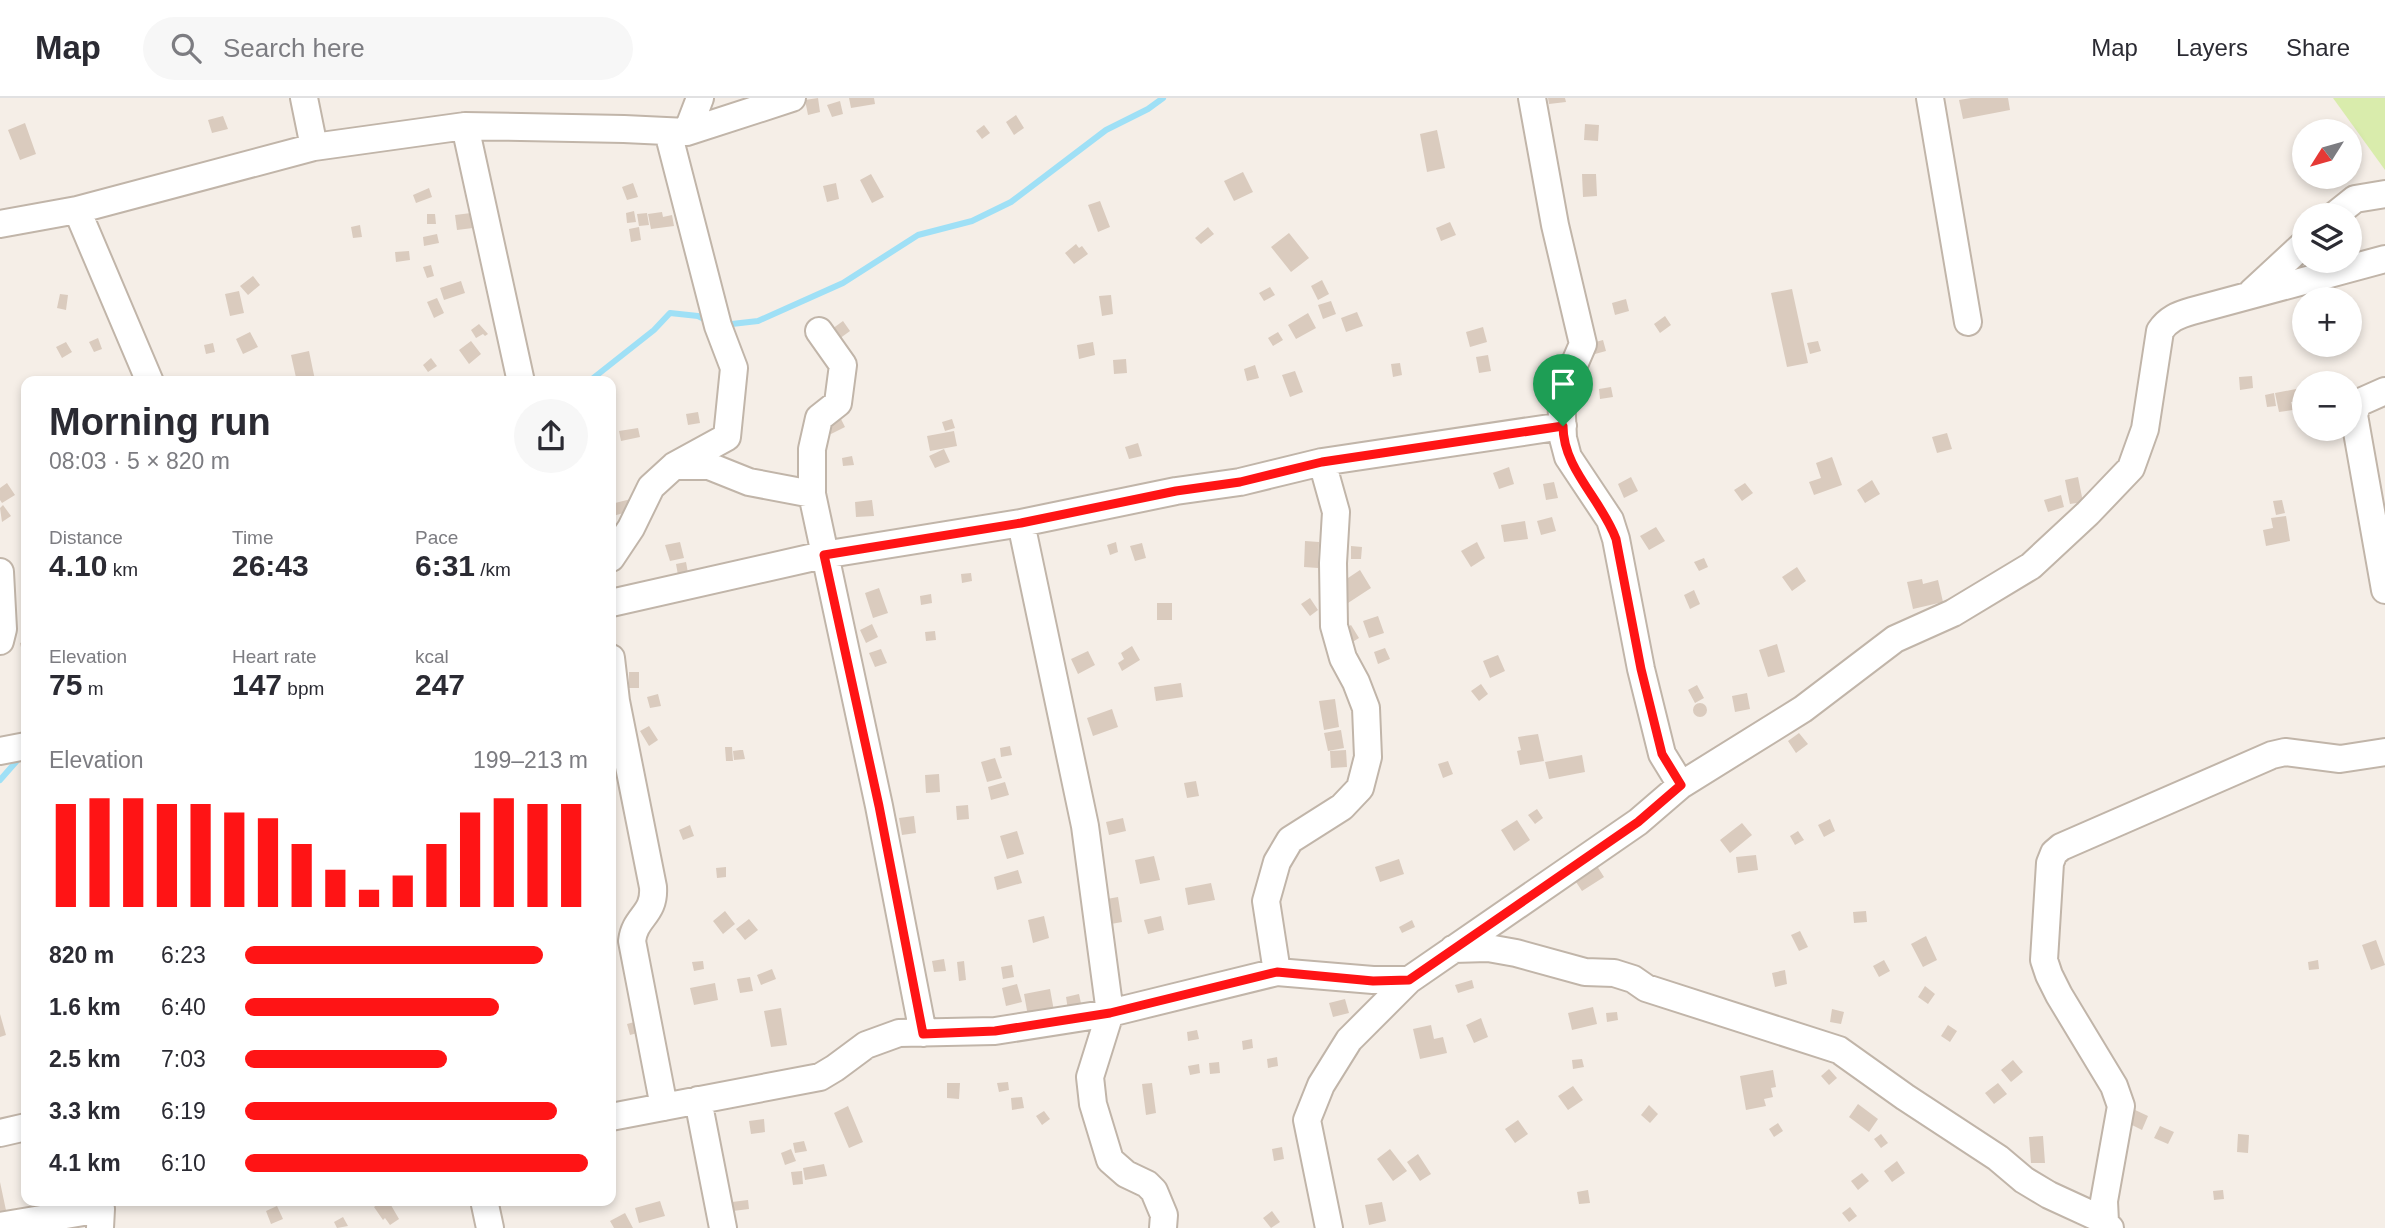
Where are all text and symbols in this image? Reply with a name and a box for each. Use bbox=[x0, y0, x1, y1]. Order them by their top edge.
search box bbox=[143, 17, 633, 80]
text: Map bbox=[35, 29, 101, 66]
icon: search bbox=[167, 29, 205, 67]
text: Search here bbox=[223, 33, 365, 63]
text: Map bbox=[2091, 34, 2138, 61]
text: Layers bbox=[2176, 34, 2248, 61]
text: Share bbox=[2286, 34, 2350, 61]
north arrow bbox=[2292, 119, 2362, 189]
map controls bbox=[2292, 119, 2362, 441]
button: layers bbox=[2292, 203, 2362, 273]
button: + bbox=[2292, 287, 2362, 357]
pin bbox=[1533, 354, 1593, 426]
icon: arrive bbox=[1544, 365, 1582, 403]
button: − bbox=[2292, 371, 2362, 441]
button: share bbox=[514, 399, 588, 473]
text: Morning run bbox=[49, 401, 271, 443]
text: 08:03 · 5 × 820 m bbox=[49, 448, 230, 474]
text: Distance bbox=[49, 527, 123, 548]
text: Time bbox=[232, 527, 274, 548]
text: Pace bbox=[415, 527, 458, 548]
text: 4.10 bbox=[49, 549, 107, 582]
text: 26:43 bbox=[232, 549, 309, 582]
text: 6:31 bbox=[415, 549, 475, 582]
text: km bbox=[107, 559, 138, 580]
text: /km bbox=[475, 559, 511, 580]
text: Elevation bbox=[49, 646, 127, 667]
text: Heart rate bbox=[232, 646, 316, 667]
text: kcal bbox=[415, 646, 449, 667]
text: 75 bbox=[49, 668, 82, 701]
text: 147 bbox=[232, 668, 282, 701]
text: 247 bbox=[415, 668, 465, 701]
text: m bbox=[82, 678, 103, 699]
text: bpm bbox=[282, 678, 324, 699]
text: Elevation bbox=[49, 747, 144, 773]
text: 199–213 m bbox=[473, 747, 588, 773]
text: 820 m bbox=[49, 942, 114, 968]
text: 6:23 bbox=[161, 942, 206, 968]
text: 1.6 km bbox=[49, 994, 121, 1020]
text: 6:40 bbox=[161, 994, 206, 1020]
text: 2.5 km bbox=[49, 1046, 121, 1072]
text: 7:03 bbox=[161, 1046, 206, 1072]
text: 3.3 km bbox=[49, 1098, 121, 1124]
text: 6:19 bbox=[161, 1098, 206, 1124]
text: 4.1 km bbox=[49, 1150, 121, 1176]
text: 6:10 bbox=[161, 1150, 206, 1176]

